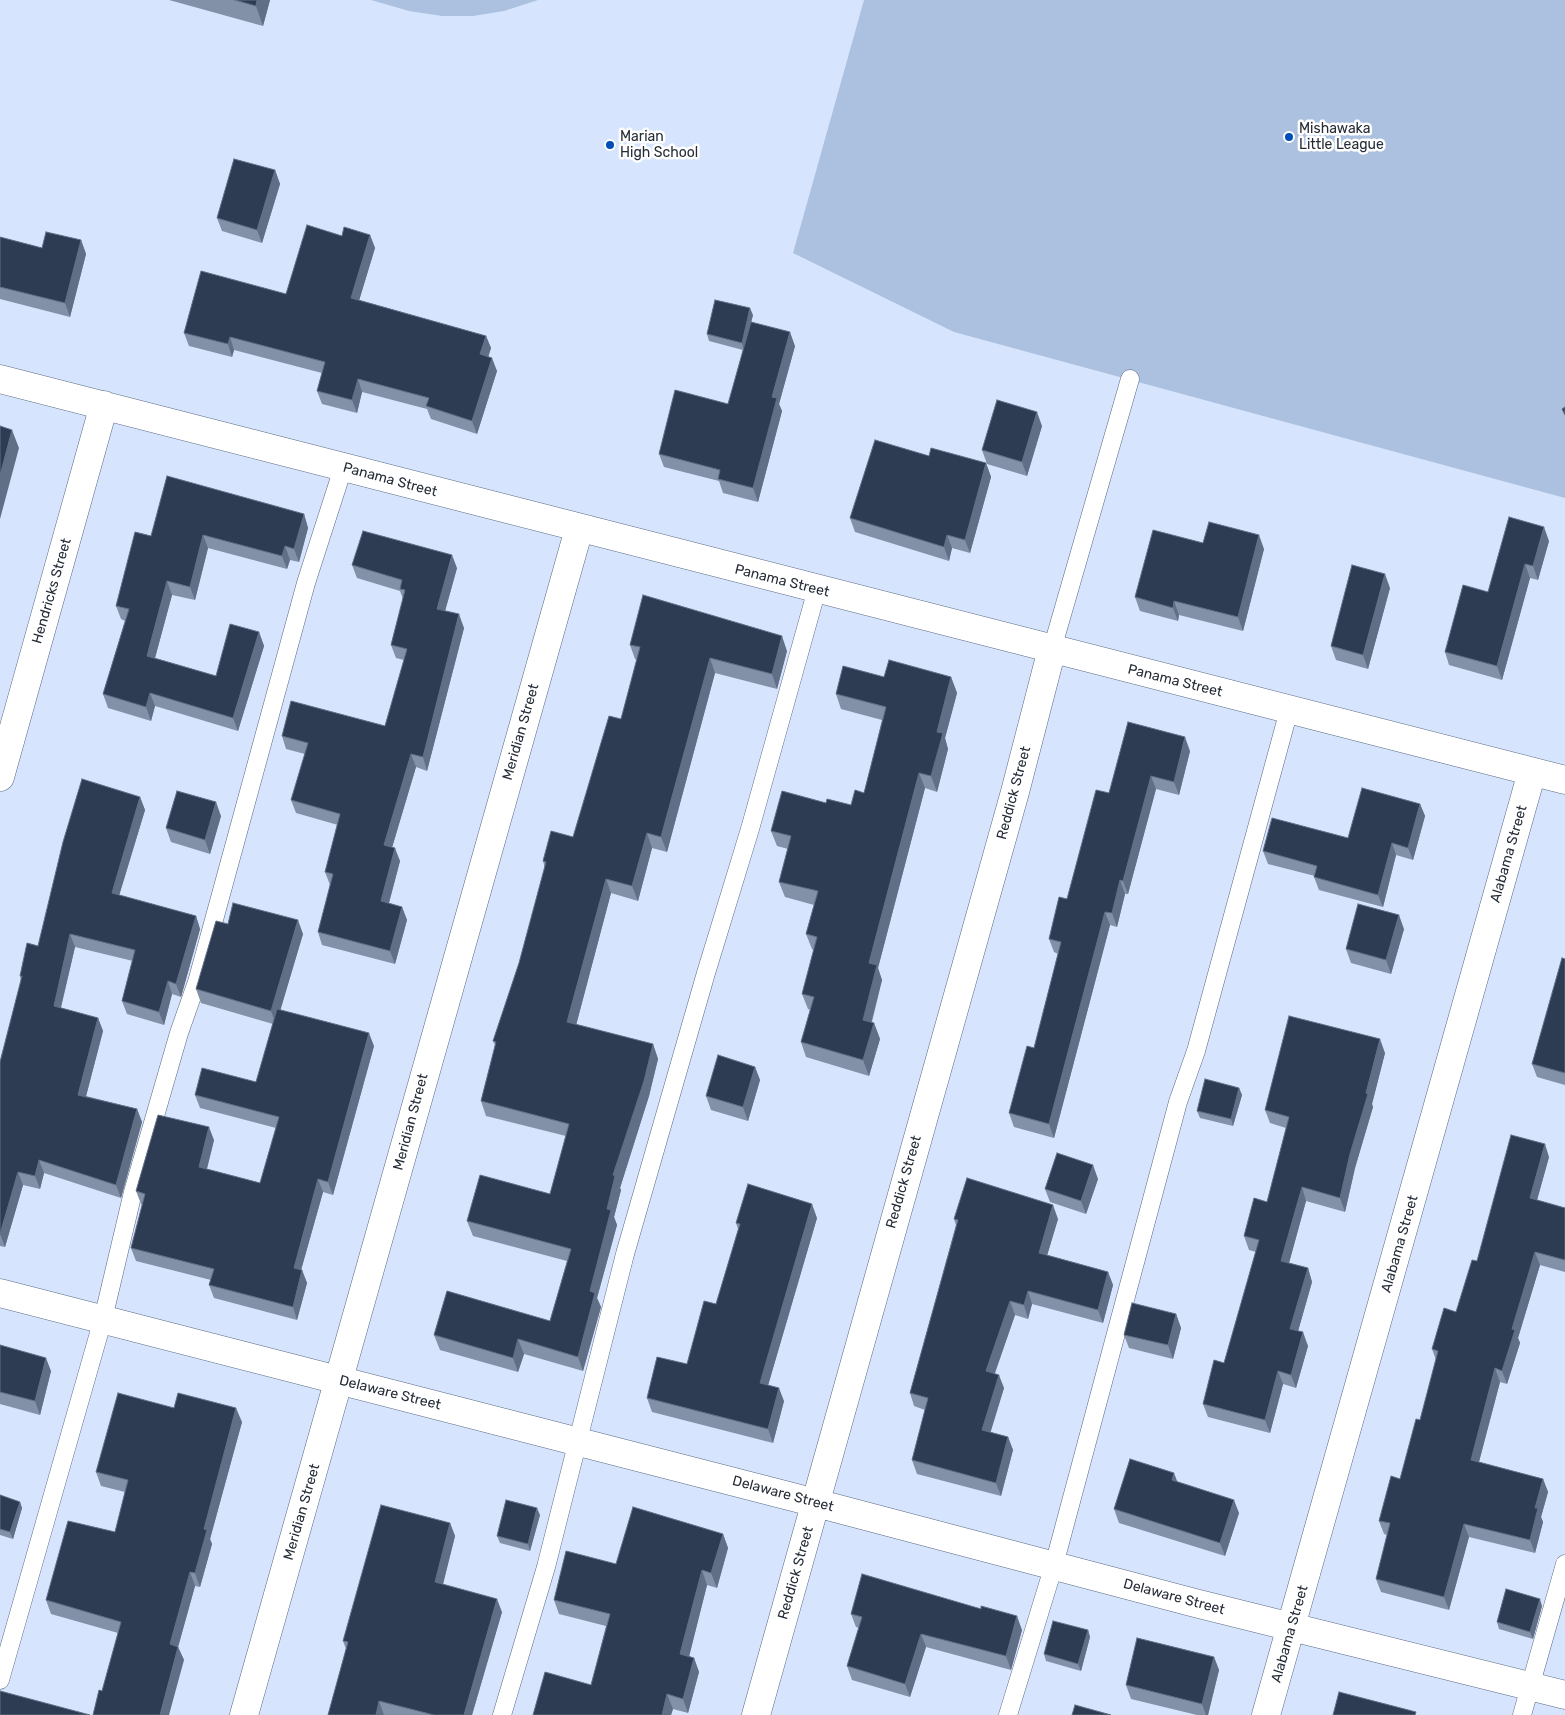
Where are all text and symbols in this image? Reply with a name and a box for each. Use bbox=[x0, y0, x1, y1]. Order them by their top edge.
place label: Mishawaka Little League bbox=[1299, 121, 1384, 154]
place label: Marian High School bbox=[620, 129, 698, 162]
marker: Mishawaka Little League bbox=[1283, 131, 1295, 143]
marker: Marian High School bbox=[604, 139, 616, 151]
street label: Panama Street bbox=[341, 459, 439, 501]
street label: Hendricks Street bbox=[29, 536, 75, 646]
street label: Panama Street bbox=[733, 561, 831, 601]
street label: Panama Street bbox=[1126, 661, 1224, 701]
street label: Meridian Street bbox=[499, 682, 543, 782]
street label: Reddick Street bbox=[993, 745, 1035, 841]
street label: Alabama Street bbox=[1487, 803, 1531, 905]
street label: Meridian Street bbox=[390, 1072, 432, 1172]
street label: Reddick Street bbox=[883, 1134, 925, 1230]
street label: Alabama Street bbox=[1378, 1193, 1422, 1295]
street label: Delaware Street bbox=[337, 1372, 443, 1414]
street label: Meridian Street bbox=[280, 1462, 324, 1562]
street label: Delaware Street bbox=[730, 1472, 836, 1516]
street label: Reddick Street bbox=[775, 1525, 817, 1621]
street label: Delaware Street bbox=[1121, 1575, 1227, 1619]
street label: Alabama Street bbox=[1268, 1583, 1312, 1685]

